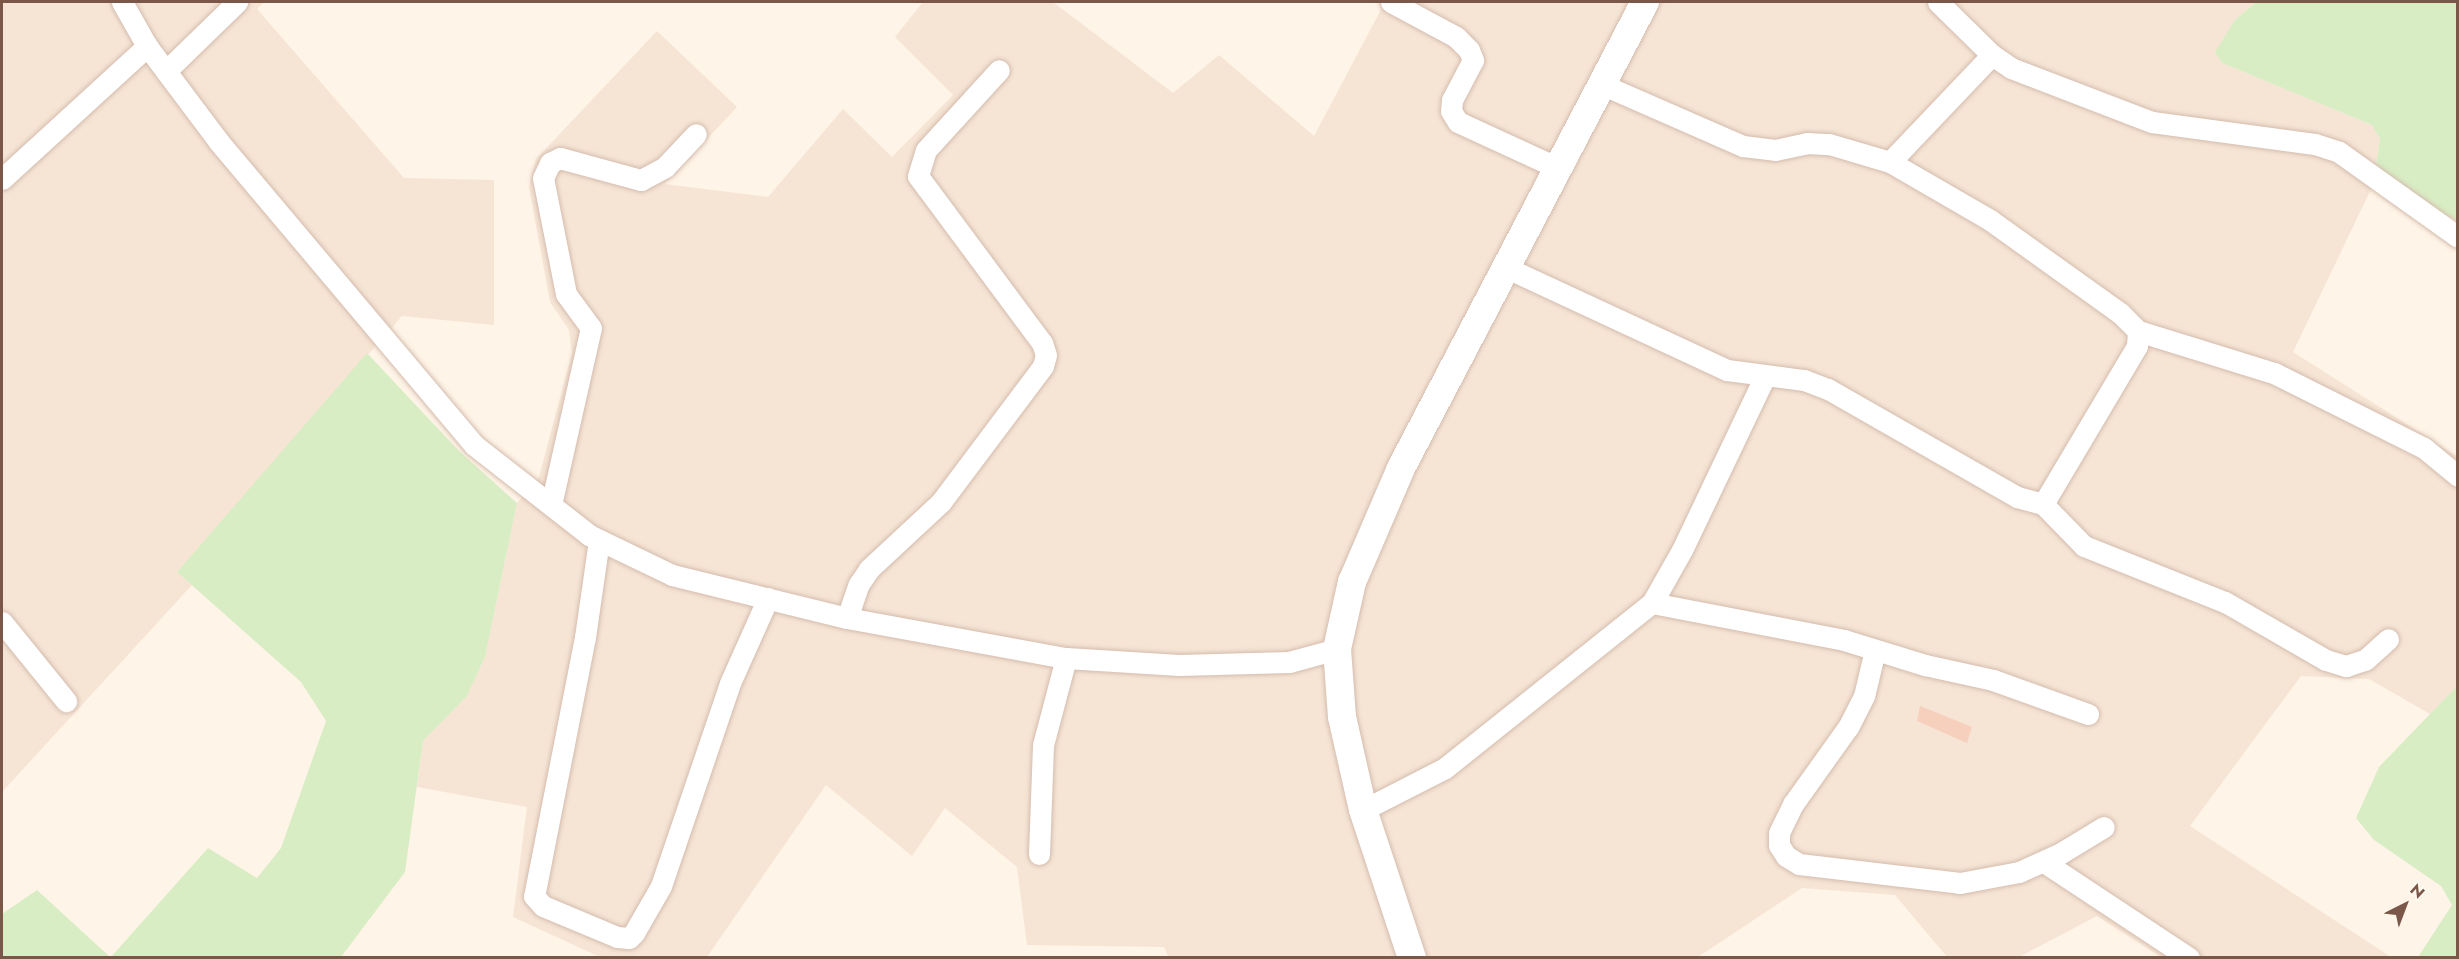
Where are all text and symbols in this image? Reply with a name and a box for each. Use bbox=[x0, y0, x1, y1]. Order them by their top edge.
north arrow bbox=[2375, 875, 2435, 935]
text: N bbox=[2405, 878, 2430, 904]

